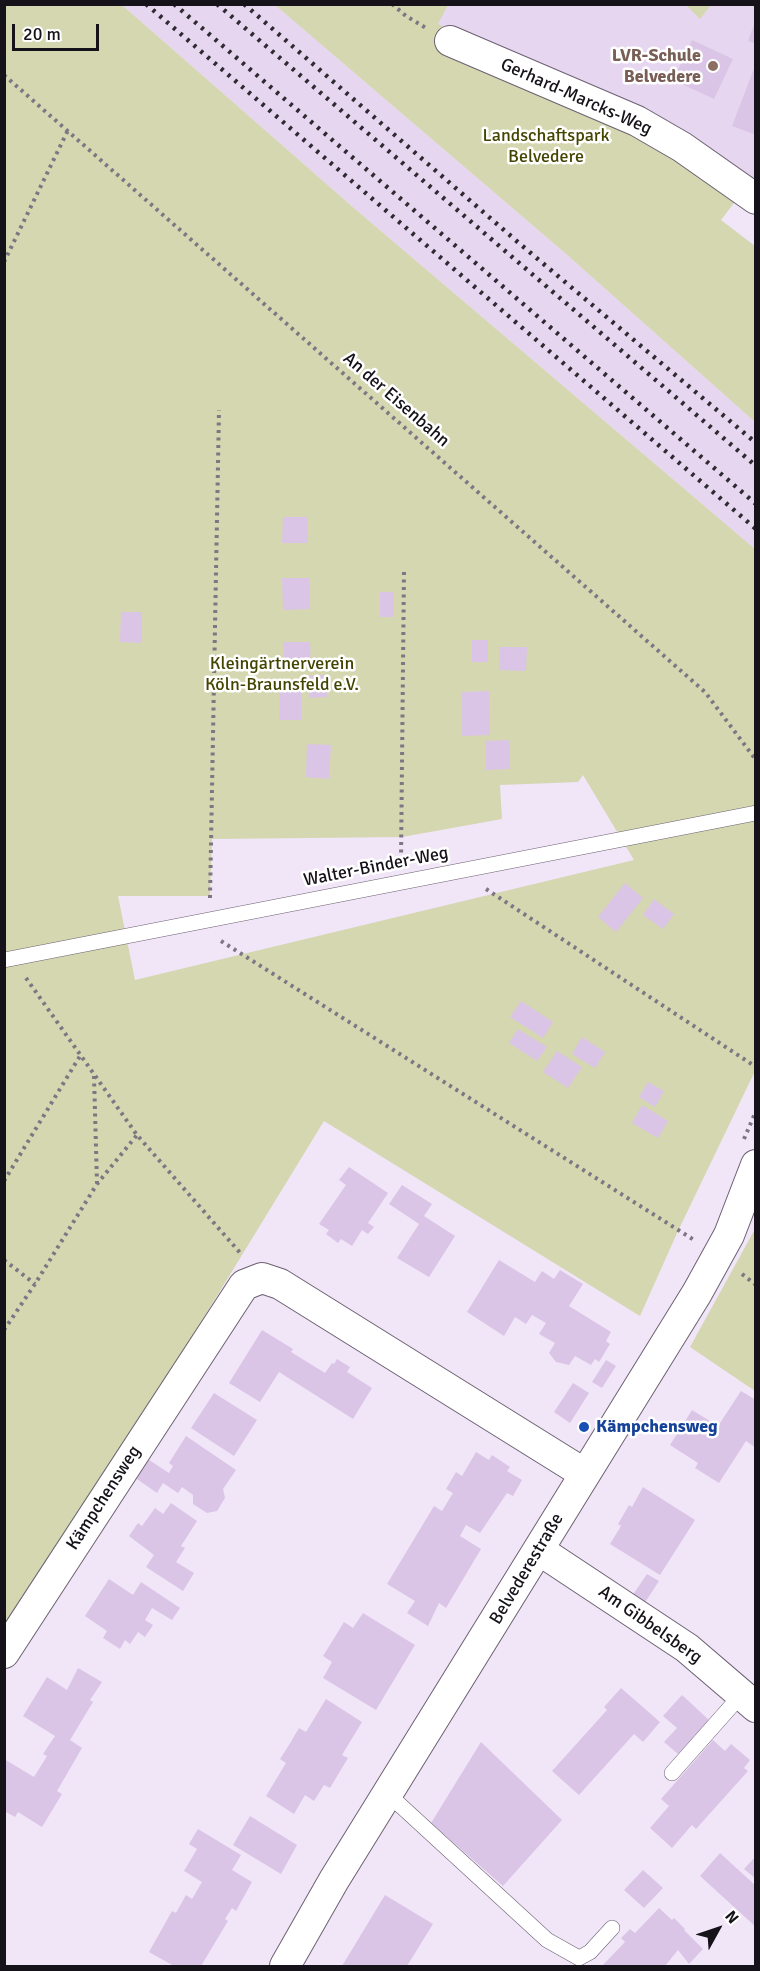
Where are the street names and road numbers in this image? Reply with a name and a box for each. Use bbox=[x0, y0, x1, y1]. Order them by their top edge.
street label: Gerhard-Marcks-Weg bbox=[497, 54, 655, 140]
street label: An der Eisenbahn bbox=[338, 348, 454, 452]
street label: Walter-Binder-Weg bbox=[302, 842, 450, 892]
street label: Kämpchensweg bbox=[62, 1442, 146, 1554]
street label: Belvederestraße bbox=[485, 1509, 569, 1629]
street label: Am Gibbelsberg bbox=[594, 1581, 706, 1669]

